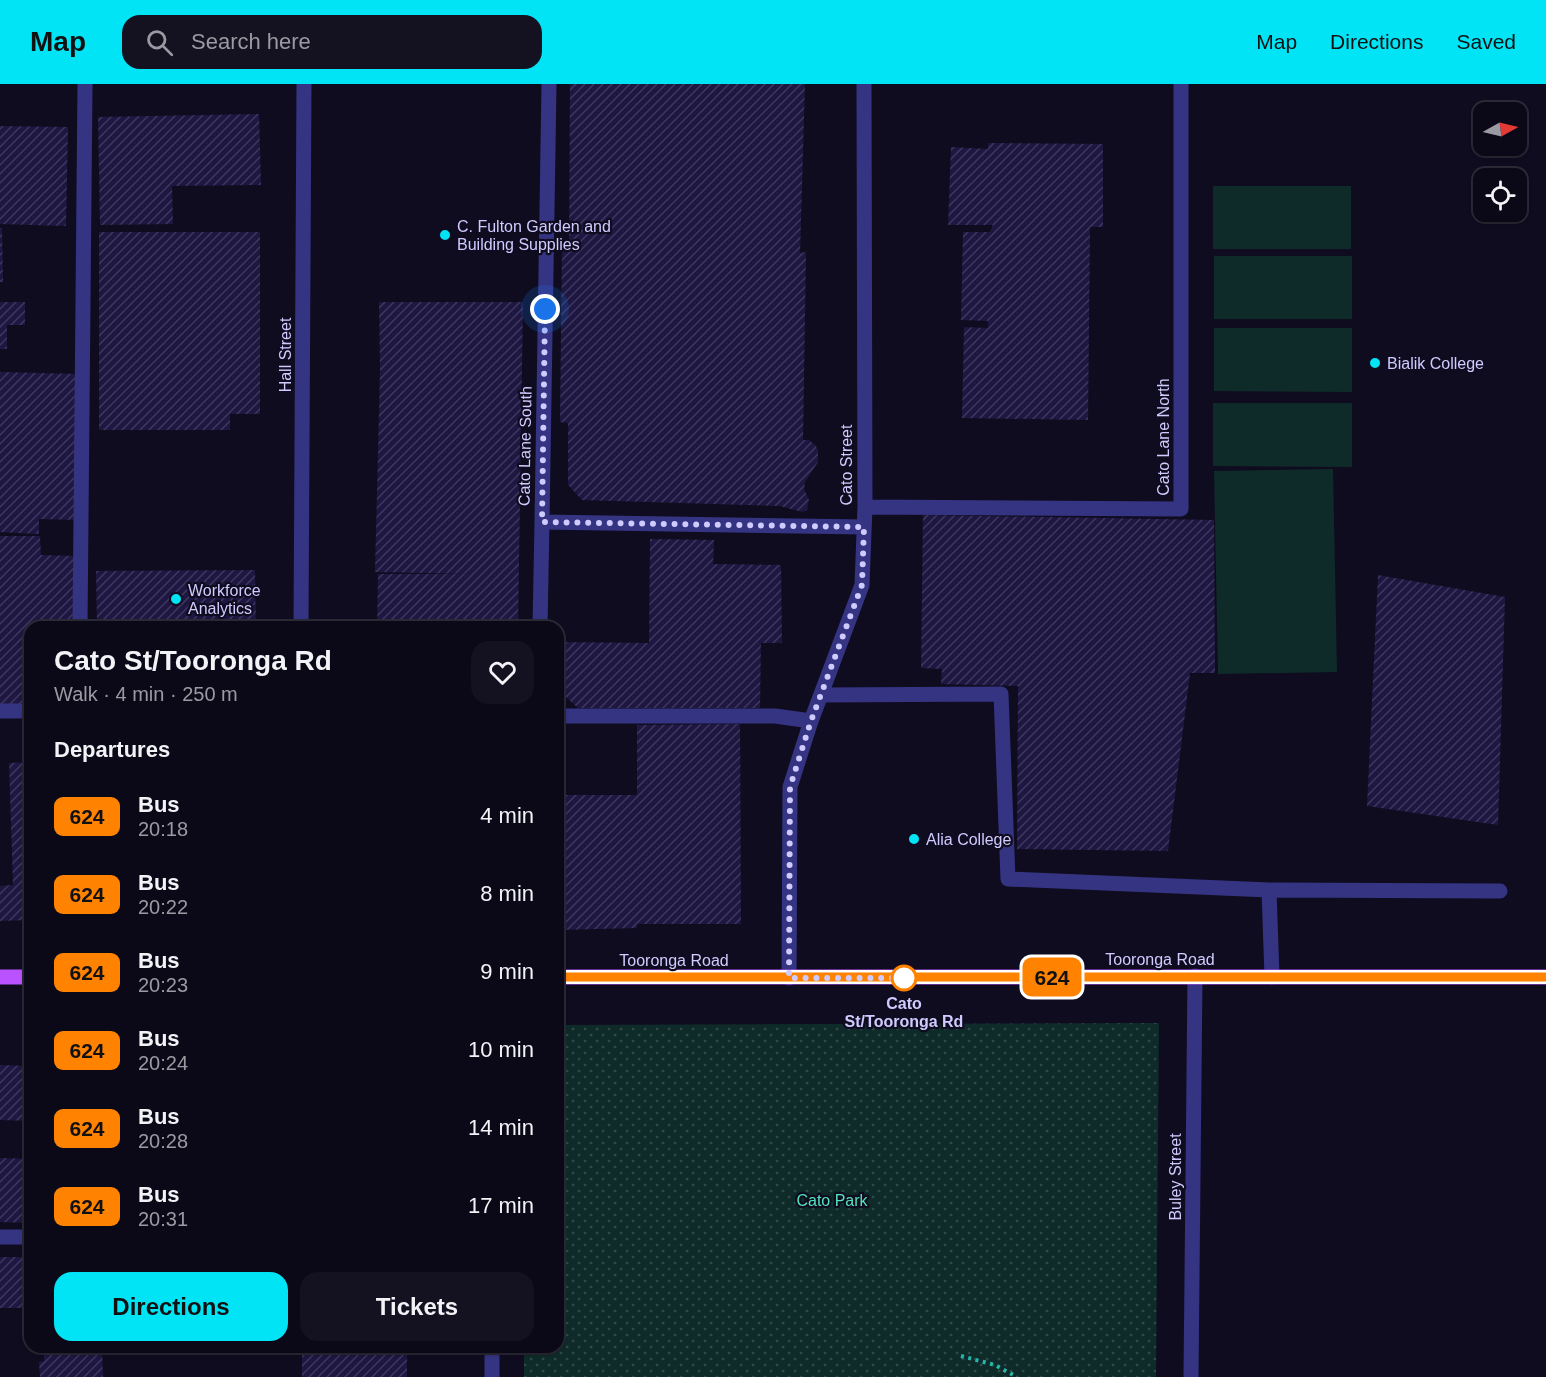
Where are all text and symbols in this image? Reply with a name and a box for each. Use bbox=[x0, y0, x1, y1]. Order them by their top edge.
search box bbox=[122, 15, 542, 69]
text: Map bbox=[30, 26, 86, 57]
icon: search bbox=[143, 26, 176, 59]
text: Search here bbox=[191, 29, 311, 54]
text: Map bbox=[1256, 30, 1297, 53]
text: Directions bbox=[1330, 30, 1423, 53]
text: Saved bbox=[1456, 30, 1516, 53]
north arrow bbox=[1473, 102, 1527, 156]
map controls bbox=[1473, 102, 1527, 222]
button: locate bbox=[1473, 168, 1527, 222]
place label: C. Fulton Garden and Building Supplies bbox=[457, 218, 611, 253]
marker: C. Fulton Garden and Building Supplies bbox=[438, 228, 452, 242]
your location bbox=[530, 294, 560, 324]
street label: Hall Street bbox=[277, 317, 294, 392]
place label: Bialik College bbox=[1387, 355, 1484, 372]
marker: Bialik College bbox=[1368, 356, 1382, 370]
street label: Cato Lane North bbox=[1155, 378, 1172, 496]
street label: Cato Lane South bbox=[515, 386, 535, 506]
street label: Cato Street bbox=[838, 424, 855, 505]
place label: Workforce Analytics bbox=[188, 582, 261, 617]
marker: Workforce Analytics bbox=[169, 592, 183, 606]
button: heart bbox=[471, 641, 534, 704]
text: Cato St/Tooronga Rd bbox=[54, 645, 332, 676]
text: Walk · 4 min · 250 m bbox=[54, 683, 238, 705]
text: Departures bbox=[54, 737, 170, 762]
text: Bus bbox=[138, 792, 180, 817]
text: 4 min bbox=[480, 803, 534, 828]
text: 624 bbox=[69, 805, 105, 828]
text: 20:18 bbox=[138, 818, 188, 840]
place label: Alia College bbox=[926, 831, 1011, 848]
marker: Alia College bbox=[907, 832, 921, 846]
text: Bus bbox=[138, 870, 180, 895]
text: 8 min bbox=[480, 881, 534, 906]
text: 624 bbox=[69, 883, 105, 906]
text: 20:22 bbox=[138, 896, 188, 918]
text: Bus bbox=[138, 948, 180, 973]
street label: Tooronga Road bbox=[1105, 951, 1215, 968]
street label: Tooronga Road bbox=[619, 952, 729, 969]
line badge: 624 bbox=[1018, 958, 1086, 996]
text: 9 min bbox=[480, 959, 534, 984]
text: 624 bbox=[69, 961, 105, 984]
marker: Cato St/Tooronga Rd bbox=[891, 965, 917, 991]
text: 624 bbox=[1034, 966, 1070, 989]
text: 20:23 bbox=[138, 974, 188, 996]
place label: Cato St/Tooronga Rd bbox=[845, 995, 963, 1030]
text: Bus bbox=[138, 1026, 180, 1051]
text: 10 min bbox=[468, 1037, 534, 1062]
text: 624 bbox=[69, 1039, 105, 1062]
text: 20:24 bbox=[138, 1052, 188, 1074]
text: Bus bbox=[138, 1104, 180, 1129]
text: 14 min bbox=[468, 1115, 534, 1140]
text: 624 bbox=[69, 1117, 105, 1140]
text: 20:28 bbox=[138, 1130, 188, 1152]
street label: Buley Street bbox=[1167, 1133, 1184, 1221]
text: Bus bbox=[138, 1182, 180, 1207]
park label: Cato Park bbox=[796, 1192, 869, 1209]
text: 17 min bbox=[468, 1193, 534, 1218]
text: 624 bbox=[69, 1195, 105, 1218]
text: 20:31 bbox=[138, 1208, 188, 1230]
button: Directions bbox=[54, 1272, 288, 1341]
button: Tickets bbox=[300, 1272, 534, 1341]

